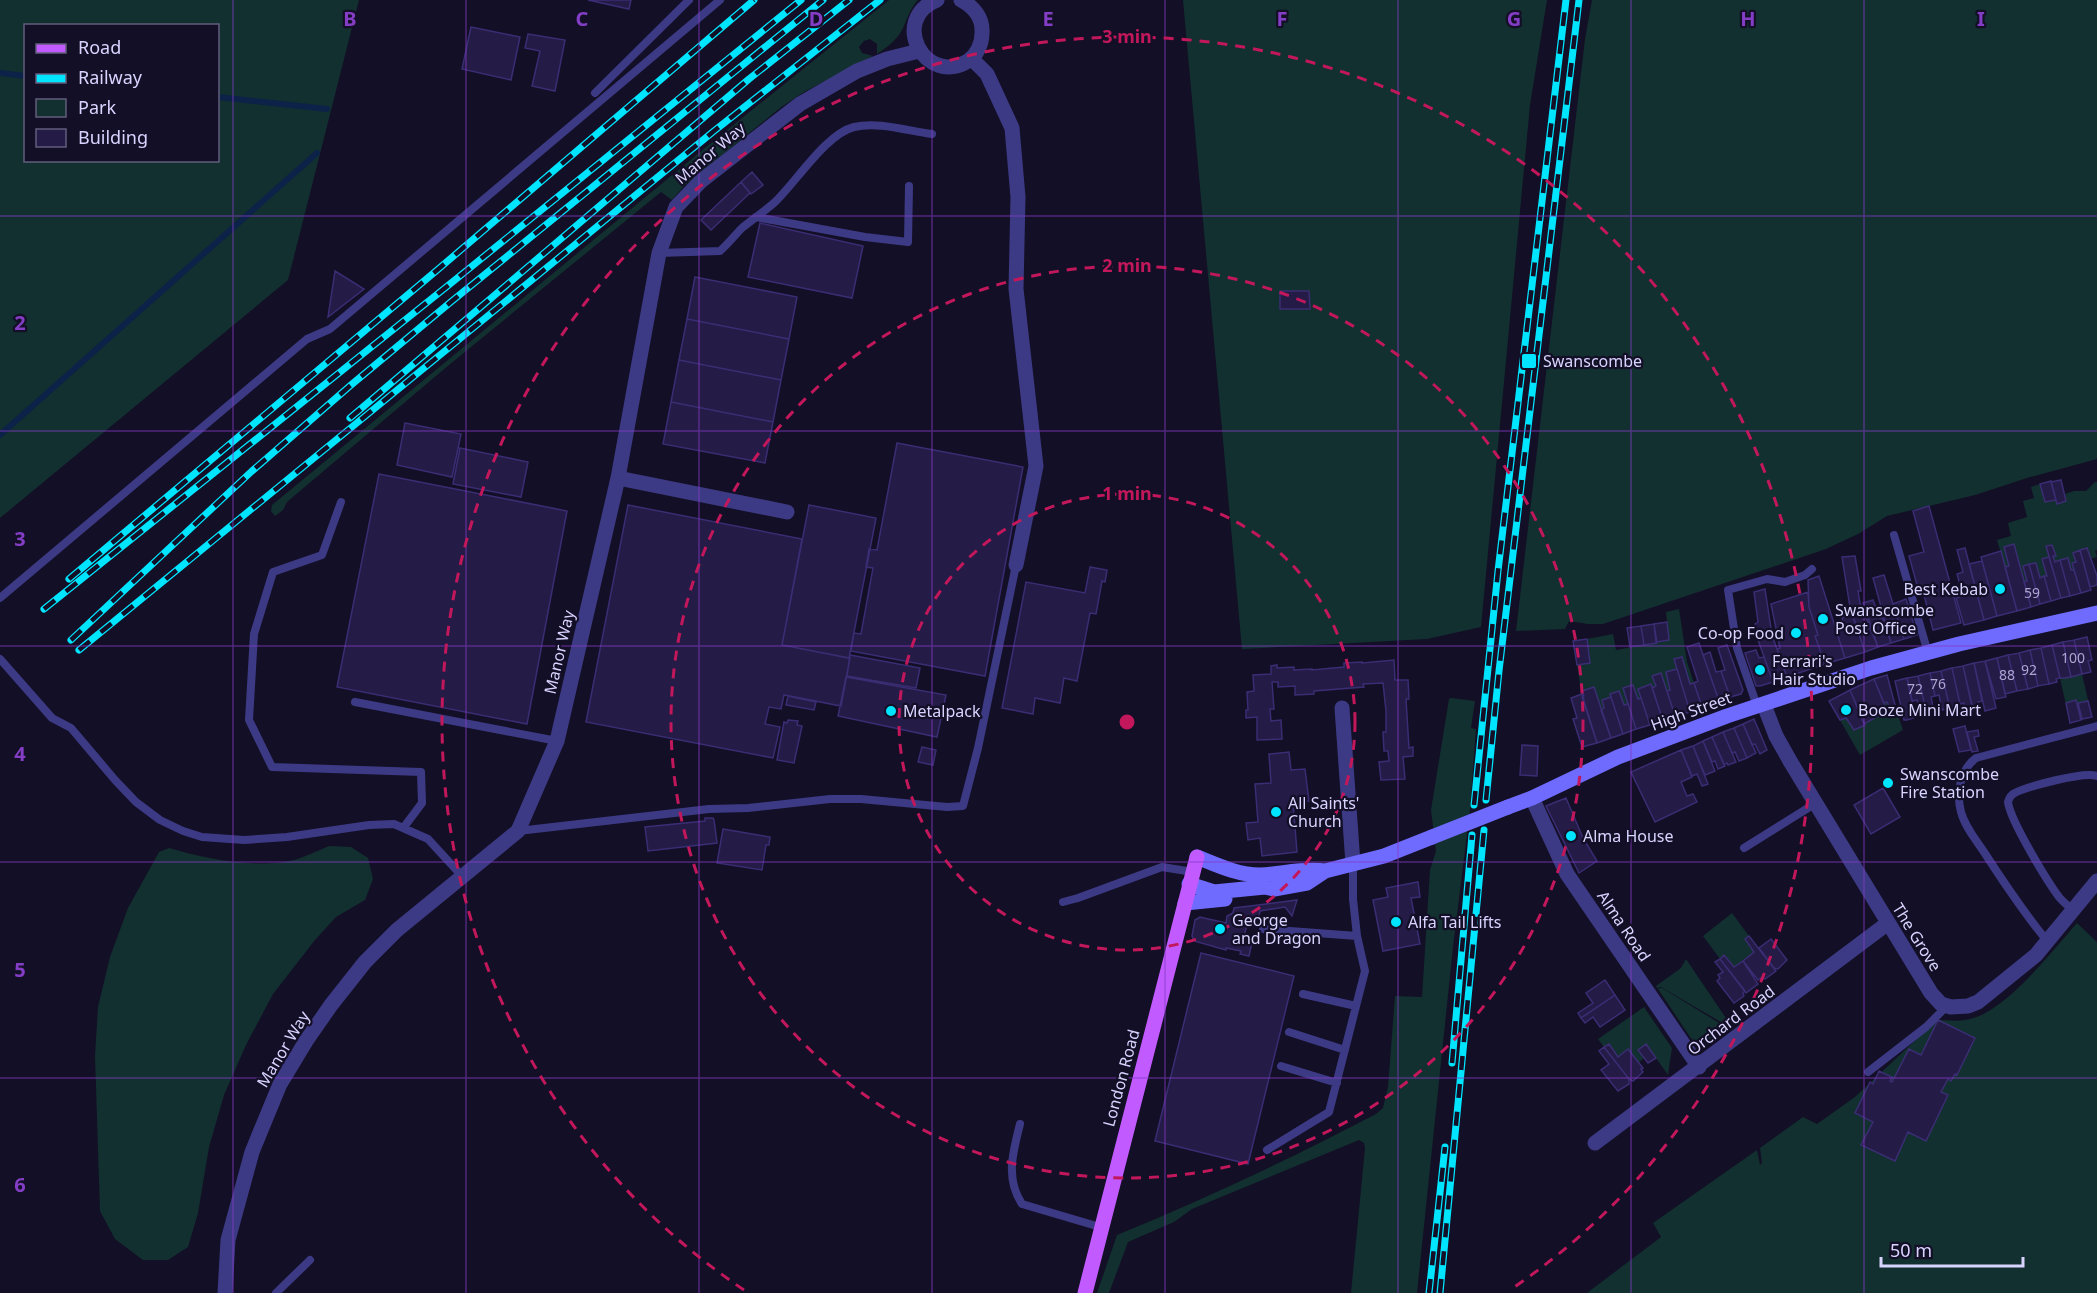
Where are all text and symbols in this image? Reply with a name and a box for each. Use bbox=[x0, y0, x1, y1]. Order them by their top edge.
text: B bbox=[343, 5, 357, 32]
text: C bbox=[576, 5, 589, 32]
text: D bbox=[809, 5, 823, 32]
text: E bbox=[1042, 5, 1054, 32]
text: F bbox=[1277, 5, 1287, 32]
text: G bbox=[1507, 5, 1521, 32]
text: H bbox=[1740, 5, 1756, 32]
text: I bbox=[1977, 5, 1985, 32]
legend bbox=[24, 24, 219, 162]
text: 3 min bbox=[1102, 24, 1152, 48]
text: Road bbox=[78, 35, 121, 59]
text: Railway bbox=[78, 65, 143, 89]
text: Park bbox=[78, 95, 116, 119]
street label: Manor Way bbox=[670, 117, 750, 189]
text: Building bbox=[78, 125, 148, 149]
text: 2 min bbox=[1102, 253, 1152, 277]
text: 2 bbox=[14, 309, 26, 336]
place label: Swanscombe bbox=[1543, 350, 1642, 372]
marker: Swanscombe bbox=[1520, 352, 1538, 370]
text: 1 min bbox=[1102, 481, 1152, 505]
text: 3 bbox=[14, 525, 26, 552]
place label: Best Kebab bbox=[1903, 578, 1988, 600]
marker: Best Kebab bbox=[1993, 582, 2007, 596]
house number: 59 bbox=[2024, 583, 2040, 602]
place label: Swanscombe Post Office bbox=[1835, 599, 1934, 639]
street label: Manor Way bbox=[539, 607, 580, 696]
marker: Swanscombe Post Office bbox=[1816, 612, 1830, 626]
place label: Co-op Food bbox=[1698, 622, 1784, 644]
marker: Co-op Food bbox=[1789, 626, 1803, 640]
house number: 100 bbox=[2061, 648, 2085, 667]
place label: Ferrari's Hair Studio bbox=[1772, 650, 1856, 690]
house number: 92 bbox=[2021, 660, 2037, 679]
marker: Ferrari's Hair Studio bbox=[1753, 663, 1767, 677]
house number: 88 bbox=[1999, 665, 2015, 684]
house number: 76 bbox=[1930, 674, 1946, 693]
house number: 72 bbox=[1907, 679, 1923, 698]
street label: High Street bbox=[1648, 686, 1735, 736]
place label: Booze Mini Mart bbox=[1858, 699, 1981, 721]
place label: Metalpack bbox=[903, 700, 981, 722]
marker: Booze Mini Mart bbox=[1839, 703, 1853, 717]
marker: Metalpack bbox=[884, 704, 898, 718]
centre of rings bbox=[1117, 712, 1137, 732]
text: 4 bbox=[14, 740, 26, 767]
place label: Swanscombe Fire Station bbox=[1900, 763, 1999, 803]
marker: Swanscombe Fire Station bbox=[1881, 776, 1895, 790]
place label: All Saints' Church bbox=[1288, 792, 1359, 832]
marker: All Saints' Church bbox=[1269, 805, 1283, 819]
place label: Alma House bbox=[1583, 825, 1674, 847]
marker: Alma House bbox=[1564, 829, 1578, 843]
street label: Alma Road bbox=[1592, 886, 1656, 966]
street label: The Grove bbox=[1887, 899, 1947, 975]
place label: George and Dragon bbox=[1232, 909, 1321, 949]
place label: Alfa Tail Lifts bbox=[1408, 911, 1501, 933]
marker: Alfa Tail Lifts bbox=[1389, 915, 1403, 929]
marker: George and Dragon bbox=[1213, 922, 1227, 936]
text: 5 bbox=[14, 956, 26, 983]
street label: Orchard Road bbox=[1683, 980, 1779, 1060]
street label: Manor Way bbox=[252, 1006, 315, 1091]
street label: London Road bbox=[1097, 1027, 1145, 1129]
text: 6 bbox=[14, 1171, 26, 1198]
scale bar bbox=[1881, 1230, 2024, 1268]
text: 50 m bbox=[1890, 1238, 1932, 1262]

